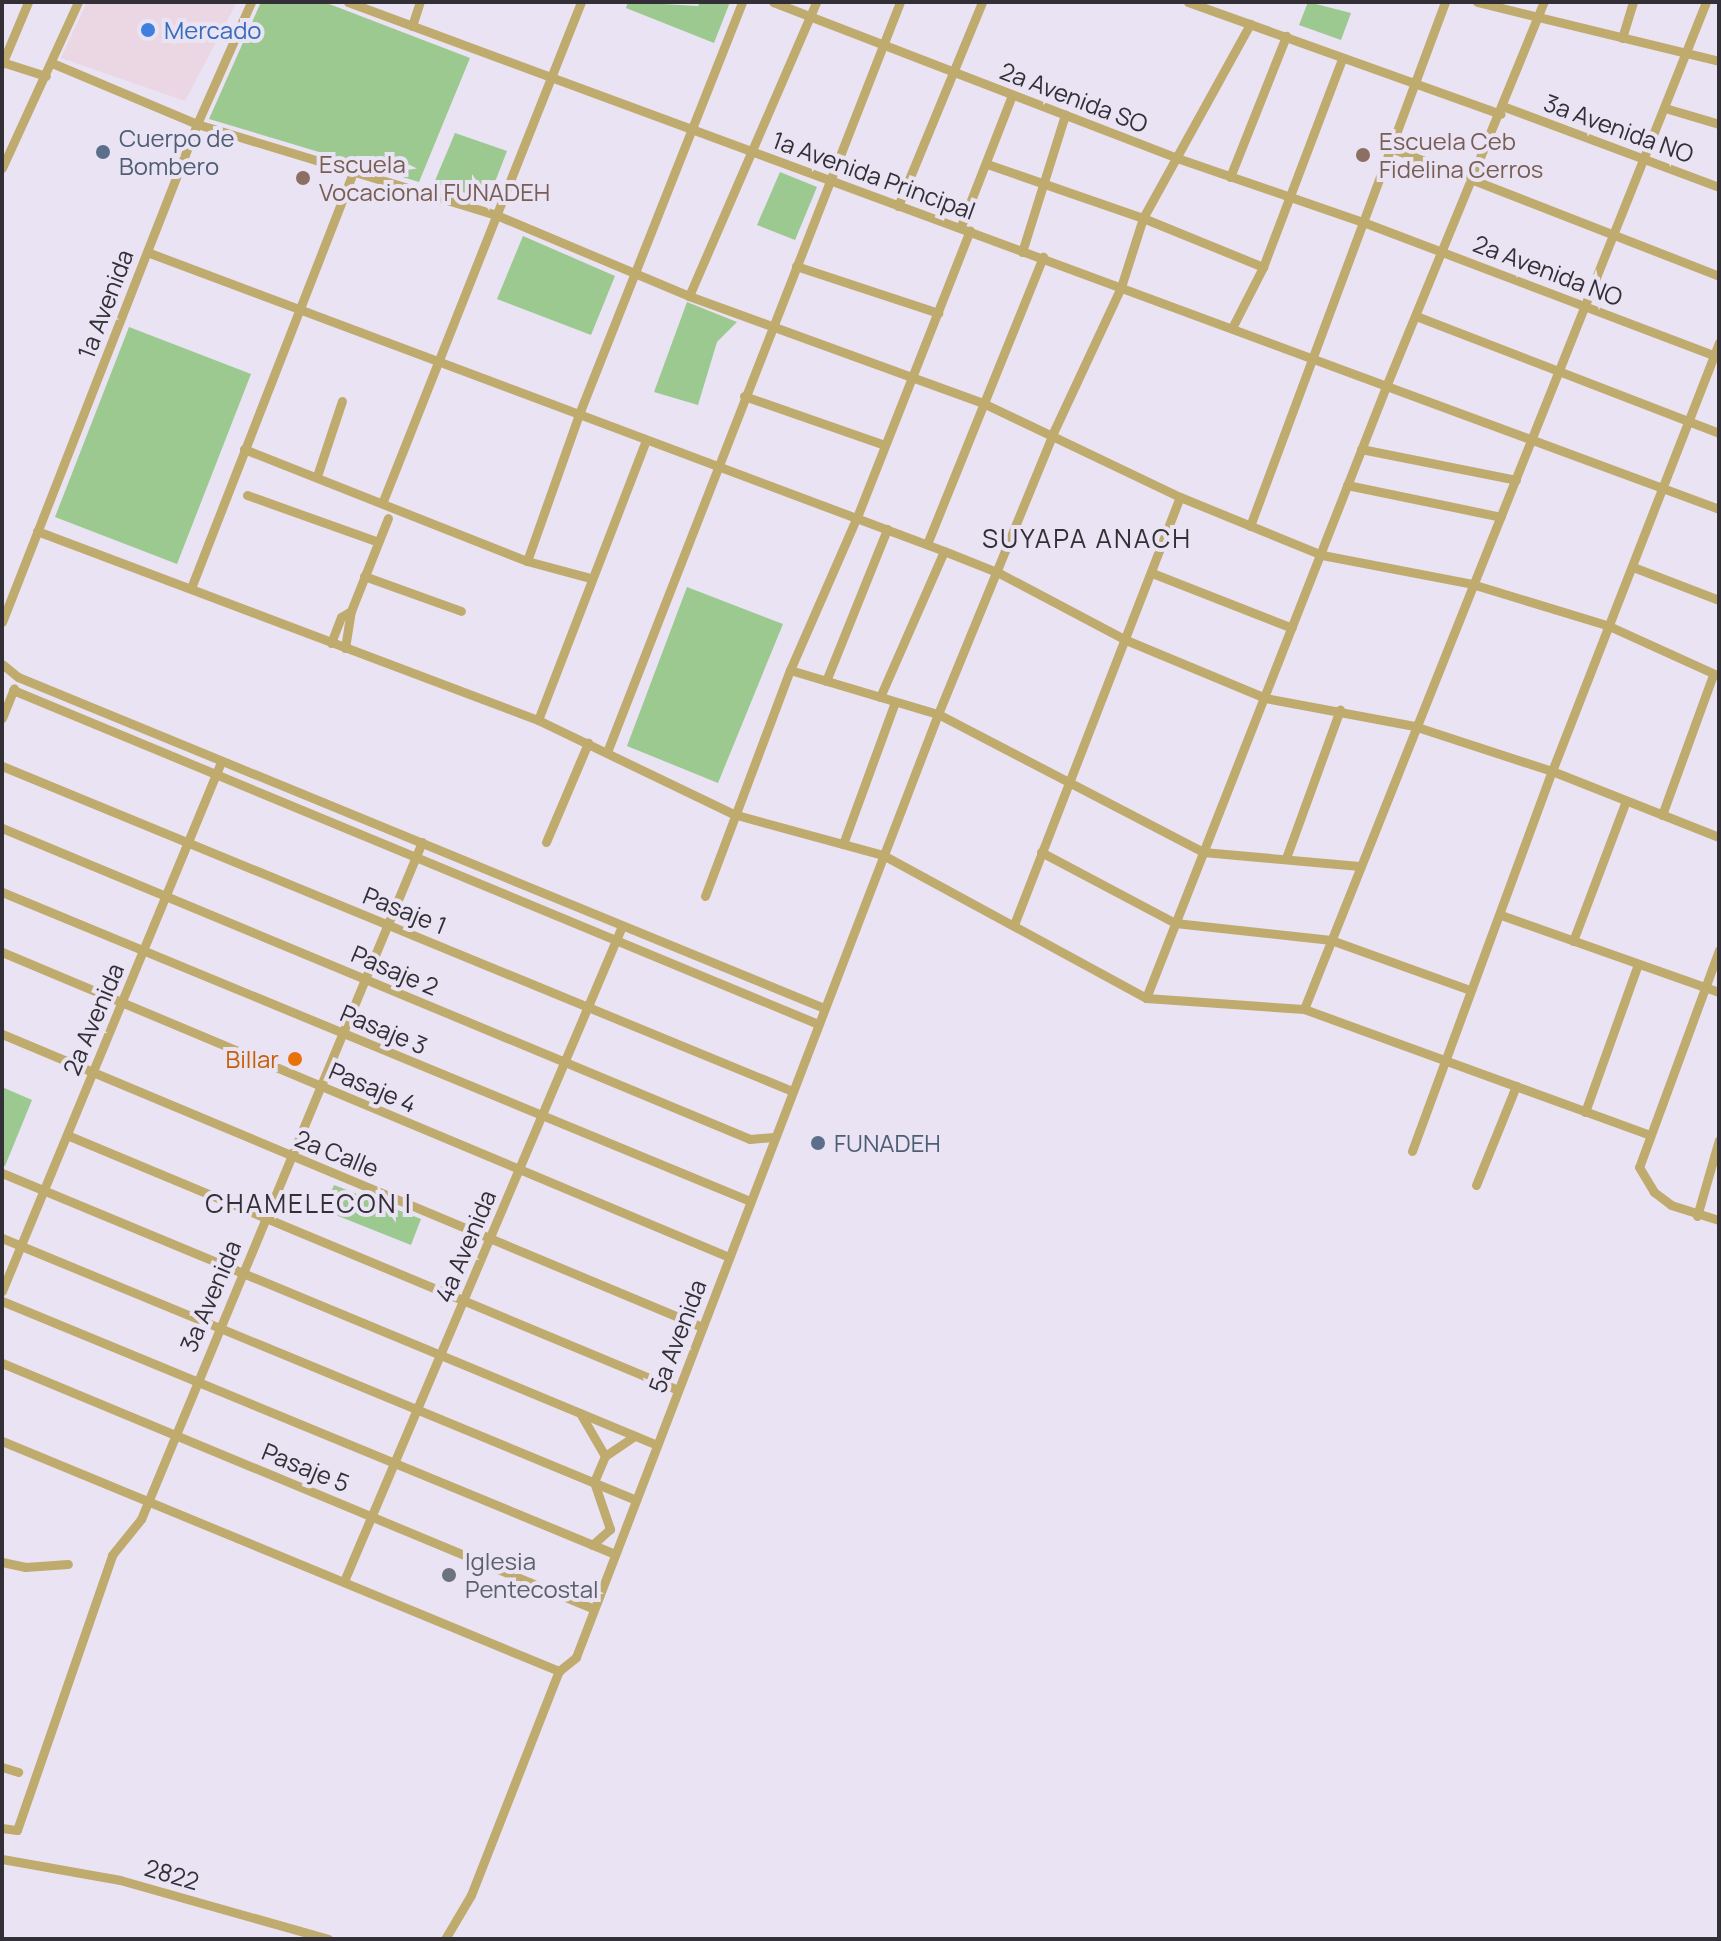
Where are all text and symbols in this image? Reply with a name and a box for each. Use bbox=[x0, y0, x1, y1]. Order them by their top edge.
place label: Mercado bbox=[164, 16, 262, 44]
marker: Mercado bbox=[139, 21, 157, 39]
street label: 2a Avenida SO bbox=[996, 56, 1152, 138]
street label: 3a Avenida NO bbox=[1540, 88, 1698, 168]
place label: Cuerpo de Bombero bbox=[119, 124, 235, 180]
street label: 1a Avenida Principal bbox=[769, 125, 979, 225]
place label: Escuela Ceb Fidelina Cerros bbox=[1379, 127, 1543, 183]
marker: Cuerpo de Bombero bbox=[94, 143, 112, 161]
marker: Escuela Ceb Fidelina Cerros bbox=[1354, 146, 1372, 164]
place label: Escuela Vocacional FUNADEH bbox=[319, 150, 550, 206]
marker: Escuela Vocacional FUNADEH bbox=[294, 169, 312, 187]
street label: 2a Avenida NO bbox=[1469, 228, 1627, 312]
street label: 1a Avenida bbox=[71, 245, 139, 363]
district label: SUYAPA ANACH bbox=[982, 523, 1192, 555]
street label: Pasaje 1 bbox=[359, 880, 451, 940]
street label: Pasaje 2 bbox=[347, 939, 443, 1001]
street label: 2a Avenida bbox=[57, 959, 129, 1079]
street label: Pasaje 3 bbox=[336, 998, 432, 1060]
place label: Billar bbox=[225, 1045, 279, 1073]
marker: Billar bbox=[286, 1050, 304, 1068]
street label: Pasaje 4 bbox=[325, 1056, 421, 1118]
street label: 2a Calle bbox=[291, 1123, 383, 1183]
place label: FUNADEH bbox=[834, 1129, 941, 1157]
marker: FUNADEH bbox=[809, 1134, 827, 1152]
street label: 4a Avenida bbox=[428, 1185, 502, 1307]
district label: CHAMELECON I bbox=[205, 1188, 413, 1220]
street label: 3a Avenida bbox=[174, 1236, 246, 1356]
street label: 5a Avenida bbox=[642, 1275, 712, 1397]
street label: Pasaje 5 bbox=[258, 1436, 354, 1498]
place label: Iglesia Pentecostal bbox=[465, 1547, 599, 1603]
marker: Iglesia Pentecostal bbox=[440, 1566, 458, 1584]
street label: 2822 bbox=[142, 1853, 202, 1895]

